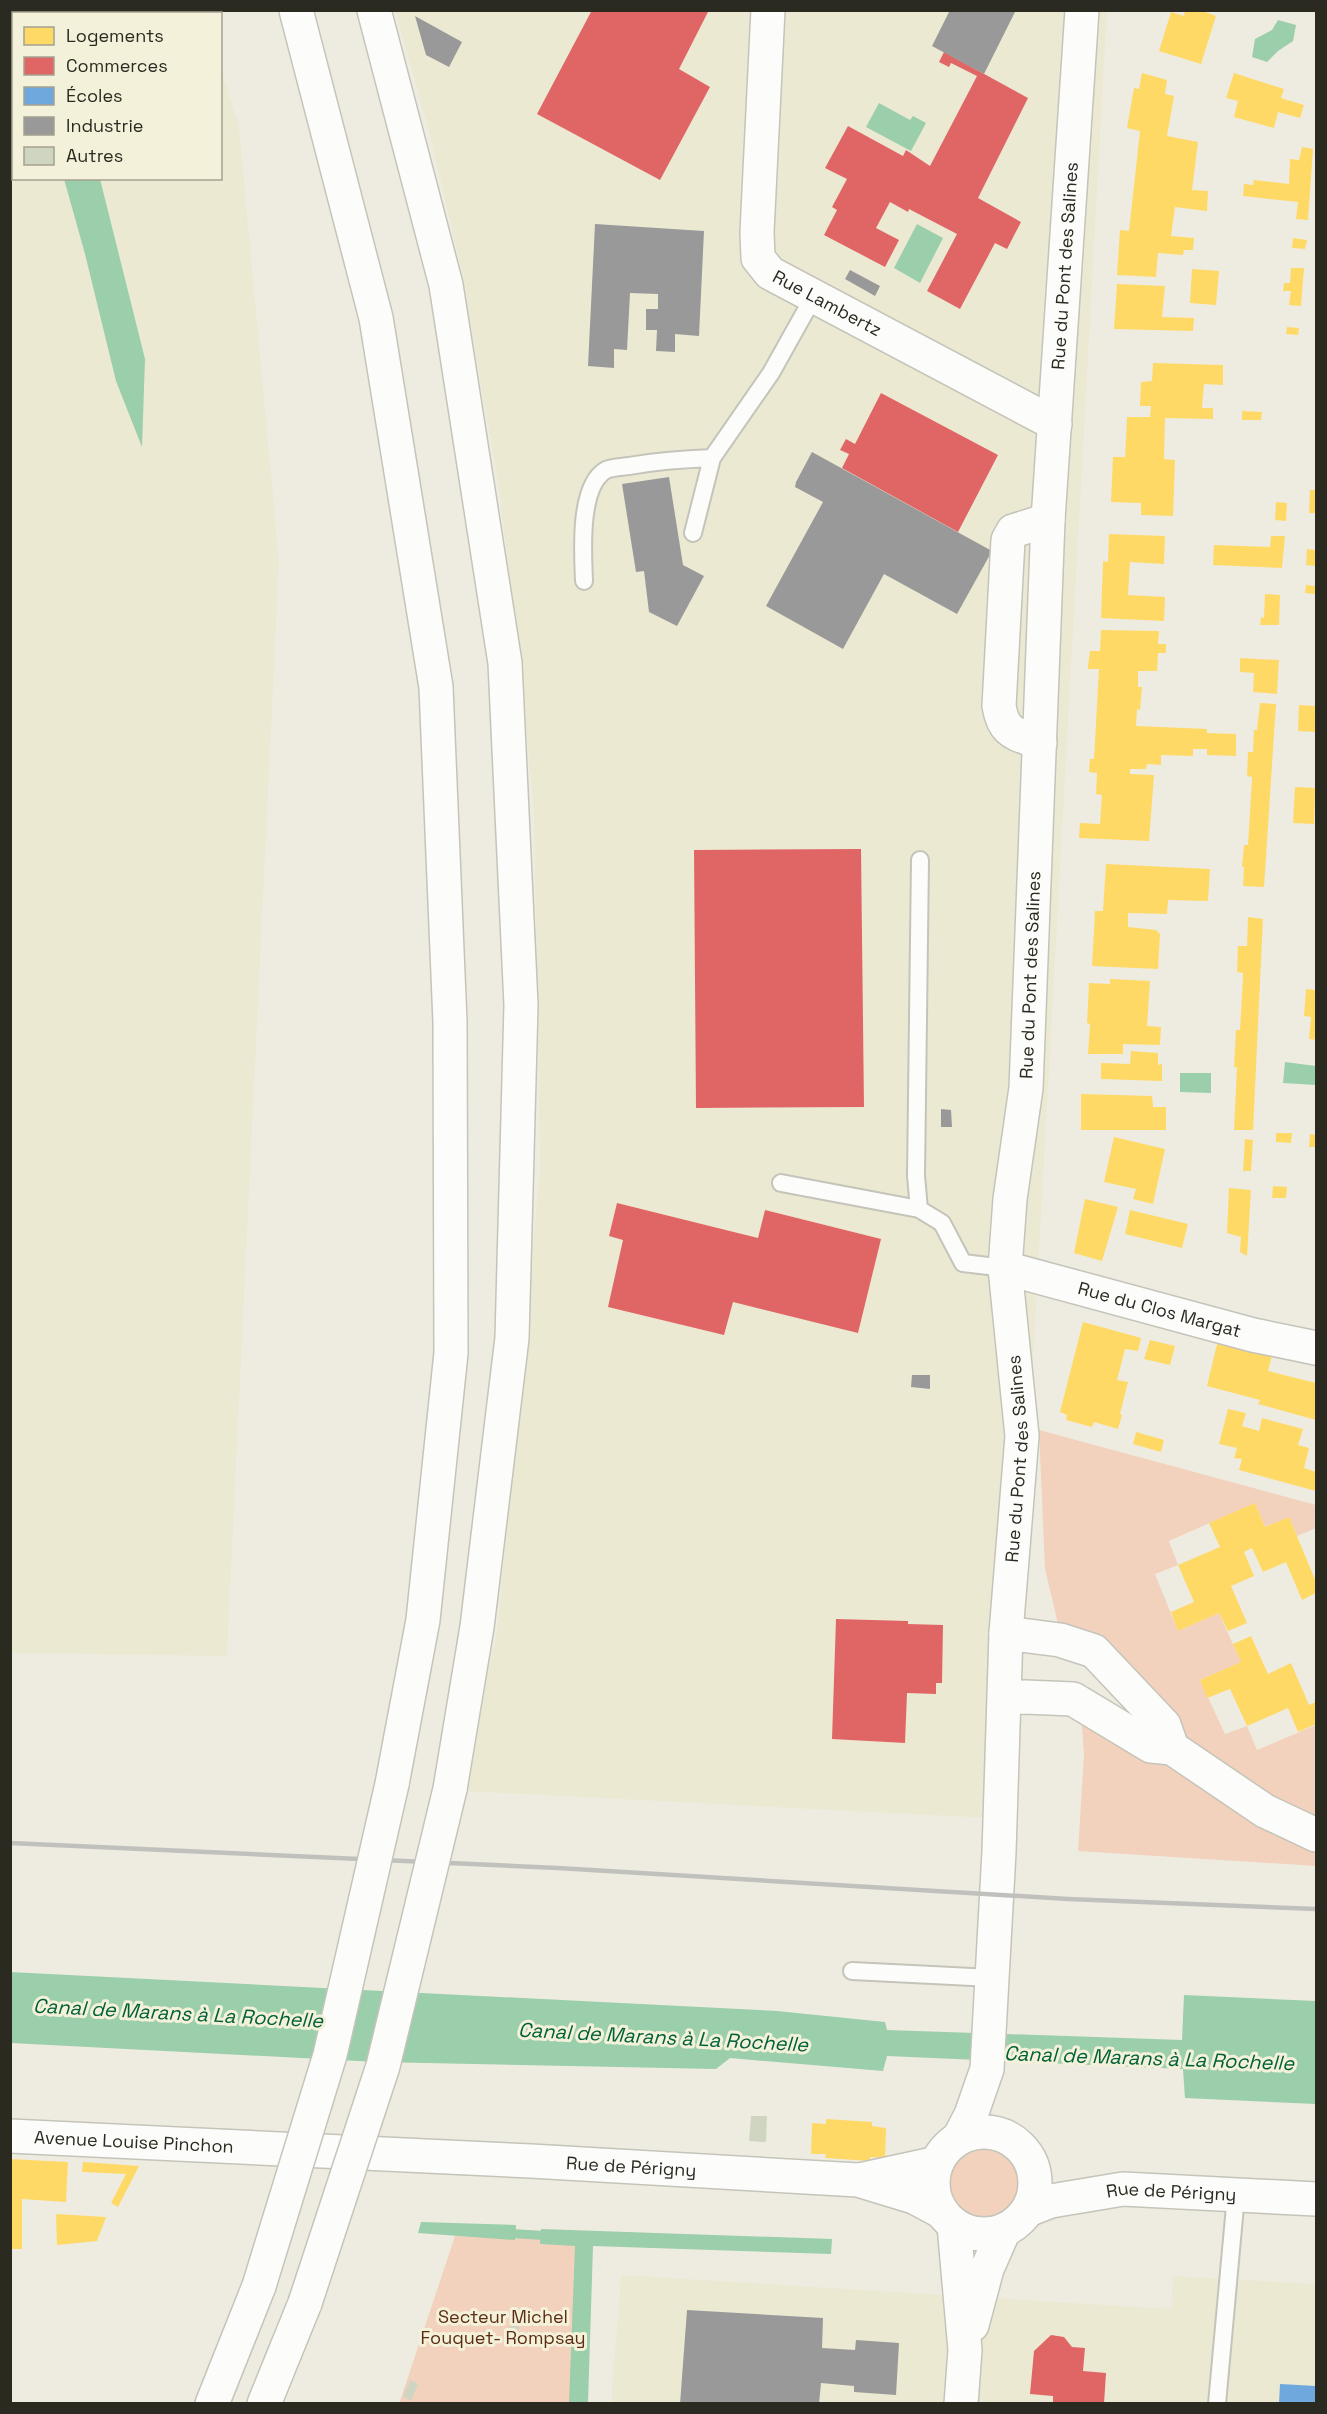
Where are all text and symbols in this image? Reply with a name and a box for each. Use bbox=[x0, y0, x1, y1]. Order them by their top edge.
legend bbox=[12, 12, 222, 180]
text: Logements bbox=[66, 24, 164, 47]
text: Commerces bbox=[66, 54, 168, 77]
text: Écoles bbox=[66, 84, 123, 107]
text: Industrie bbox=[66, 114, 143, 137]
text: Autres bbox=[66, 144, 123, 167]
street label: Rue du Pont des Salines bbox=[1046, 161, 1083, 370]
street label: Rue Lambertz bbox=[769, 264, 886, 341]
street label: Rue du Pont des Salines bbox=[1014, 871, 1045, 1079]
street label: Rue du Clos Margat bbox=[1075, 1276, 1244, 1342]
street label: Rue du Pont des Salines bbox=[1000, 1354, 1033, 1563]
water label: Canal de Marans à La Rochelle bbox=[32, 1992, 325, 2034]
water label: Canal de Marans à La Rochelle bbox=[517, 2016, 810, 2058]
water label: Canal de Marans à La Rochelle bbox=[1003, 2040, 1296, 2076]
street label: Avenue Louise Pinchon bbox=[34, 2125, 234, 2158]
street label: Rue de Périgny bbox=[565, 2151, 697, 2182]
street label: Rue de Périgny bbox=[1104, 2176, 1237, 2206]
park label: Secteur Michel Fouquet- Rompsay bbox=[420, 2305, 586, 2349]

